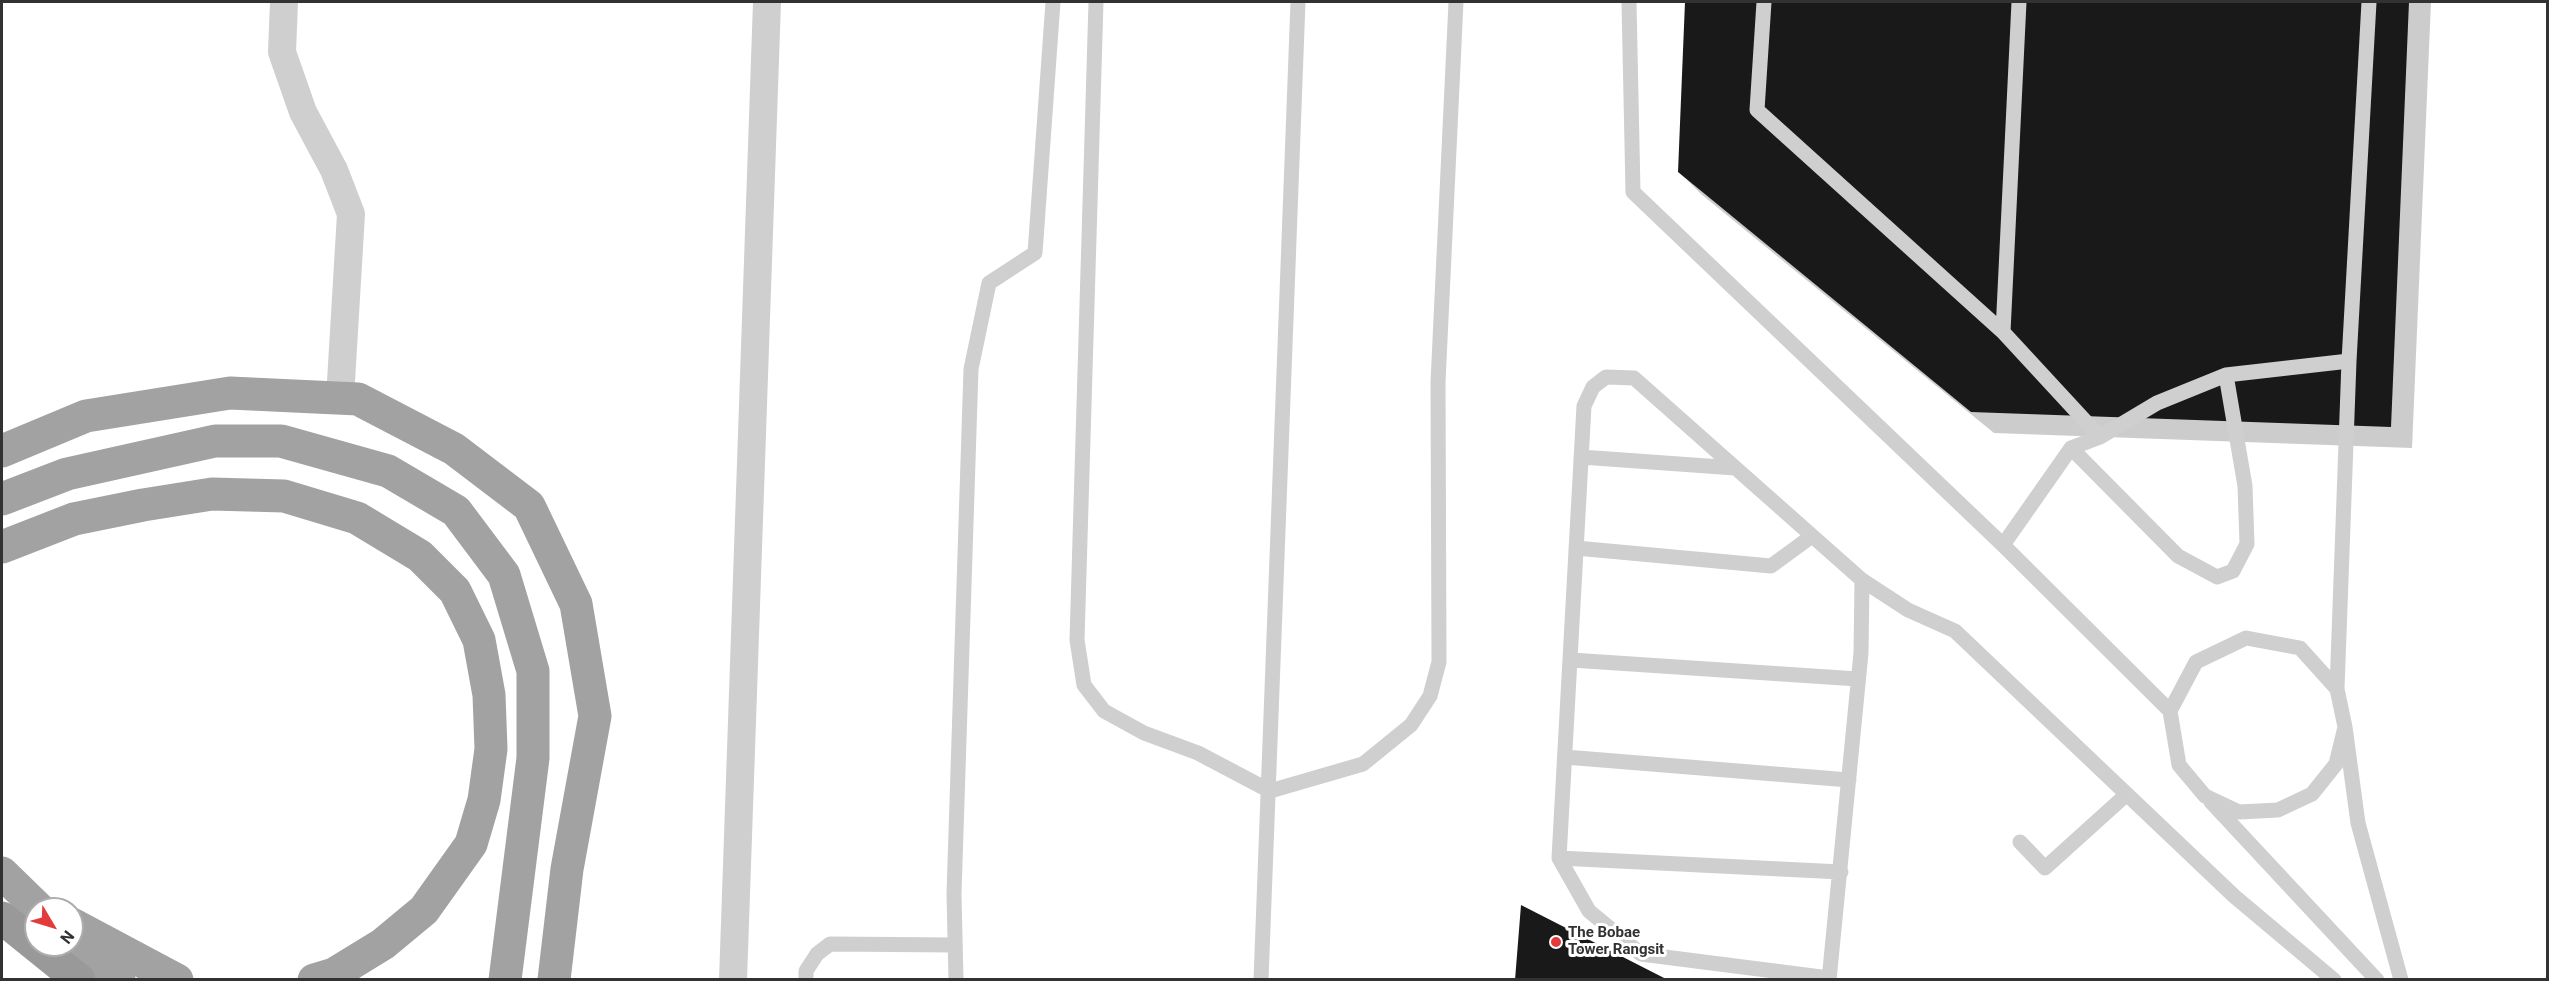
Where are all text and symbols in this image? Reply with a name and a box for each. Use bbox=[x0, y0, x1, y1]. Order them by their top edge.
north arrow bbox=[24, 897, 84, 957]
place label: The Bobae Tower Rangsit bbox=[1568, 924, 1664, 959]
text: N bbox=[56, 927, 78, 947]
marker: The Bobae Tower Rangsit bbox=[1549, 935, 1563, 949]

